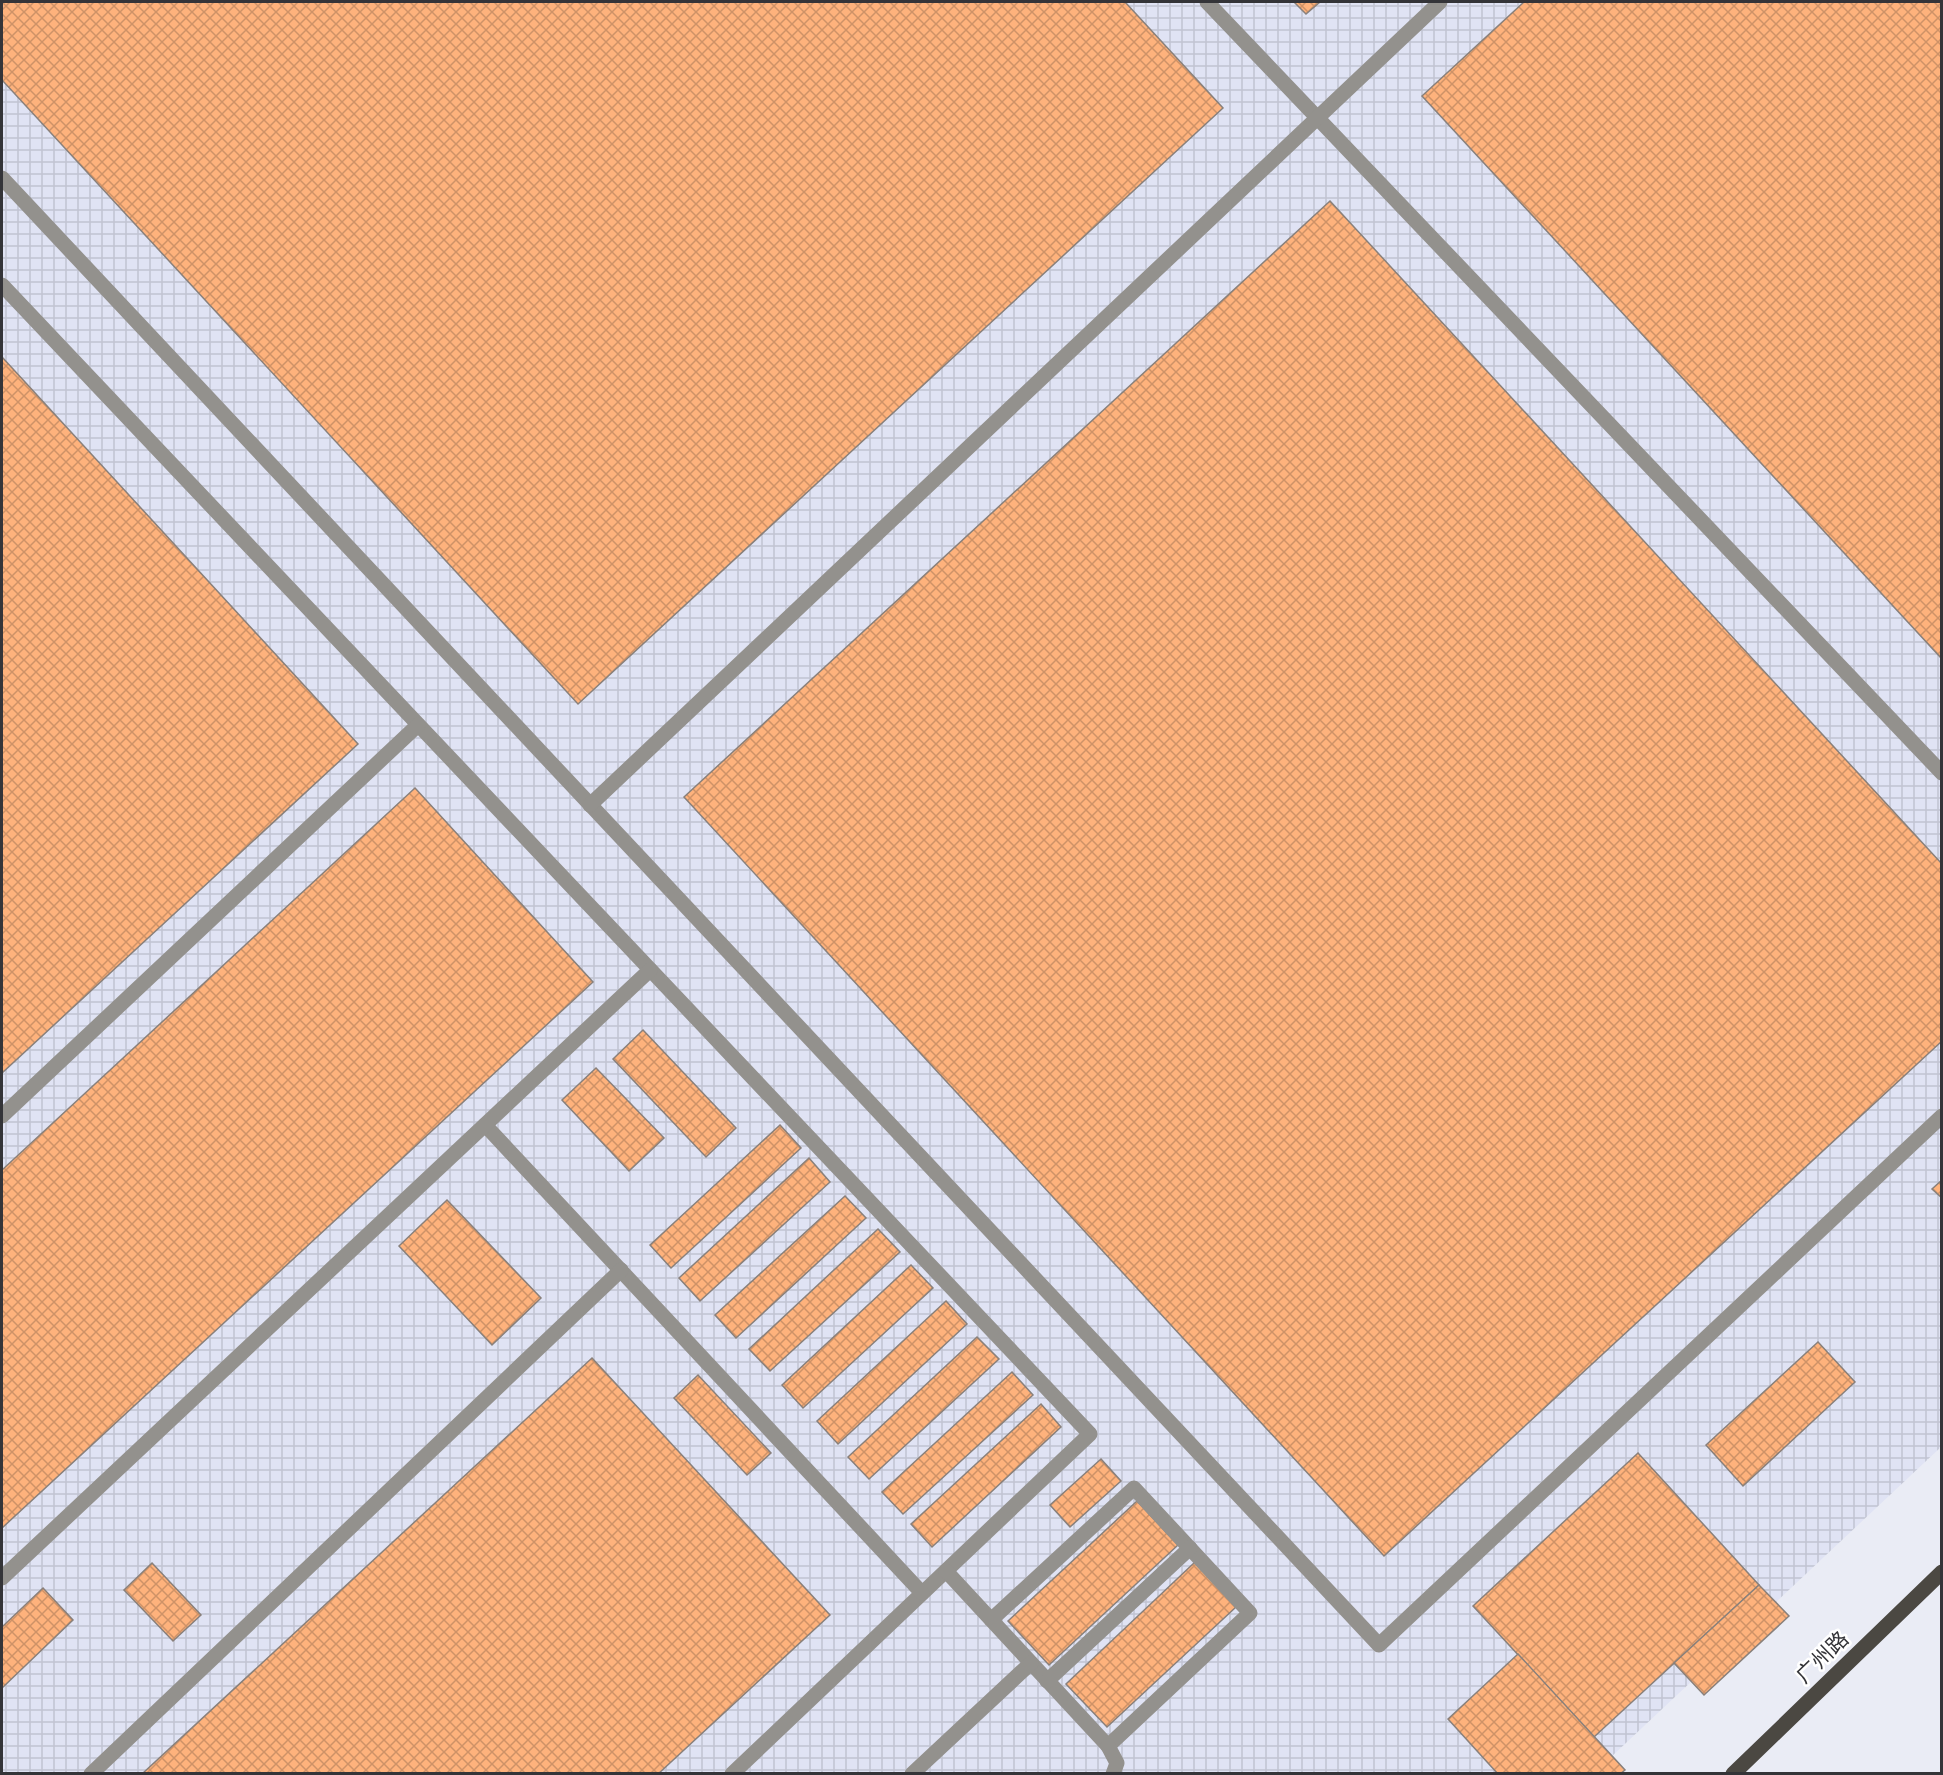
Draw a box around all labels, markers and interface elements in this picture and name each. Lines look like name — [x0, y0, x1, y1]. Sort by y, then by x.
street label: 广州路 — [1791, 1626, 1853, 1688]

